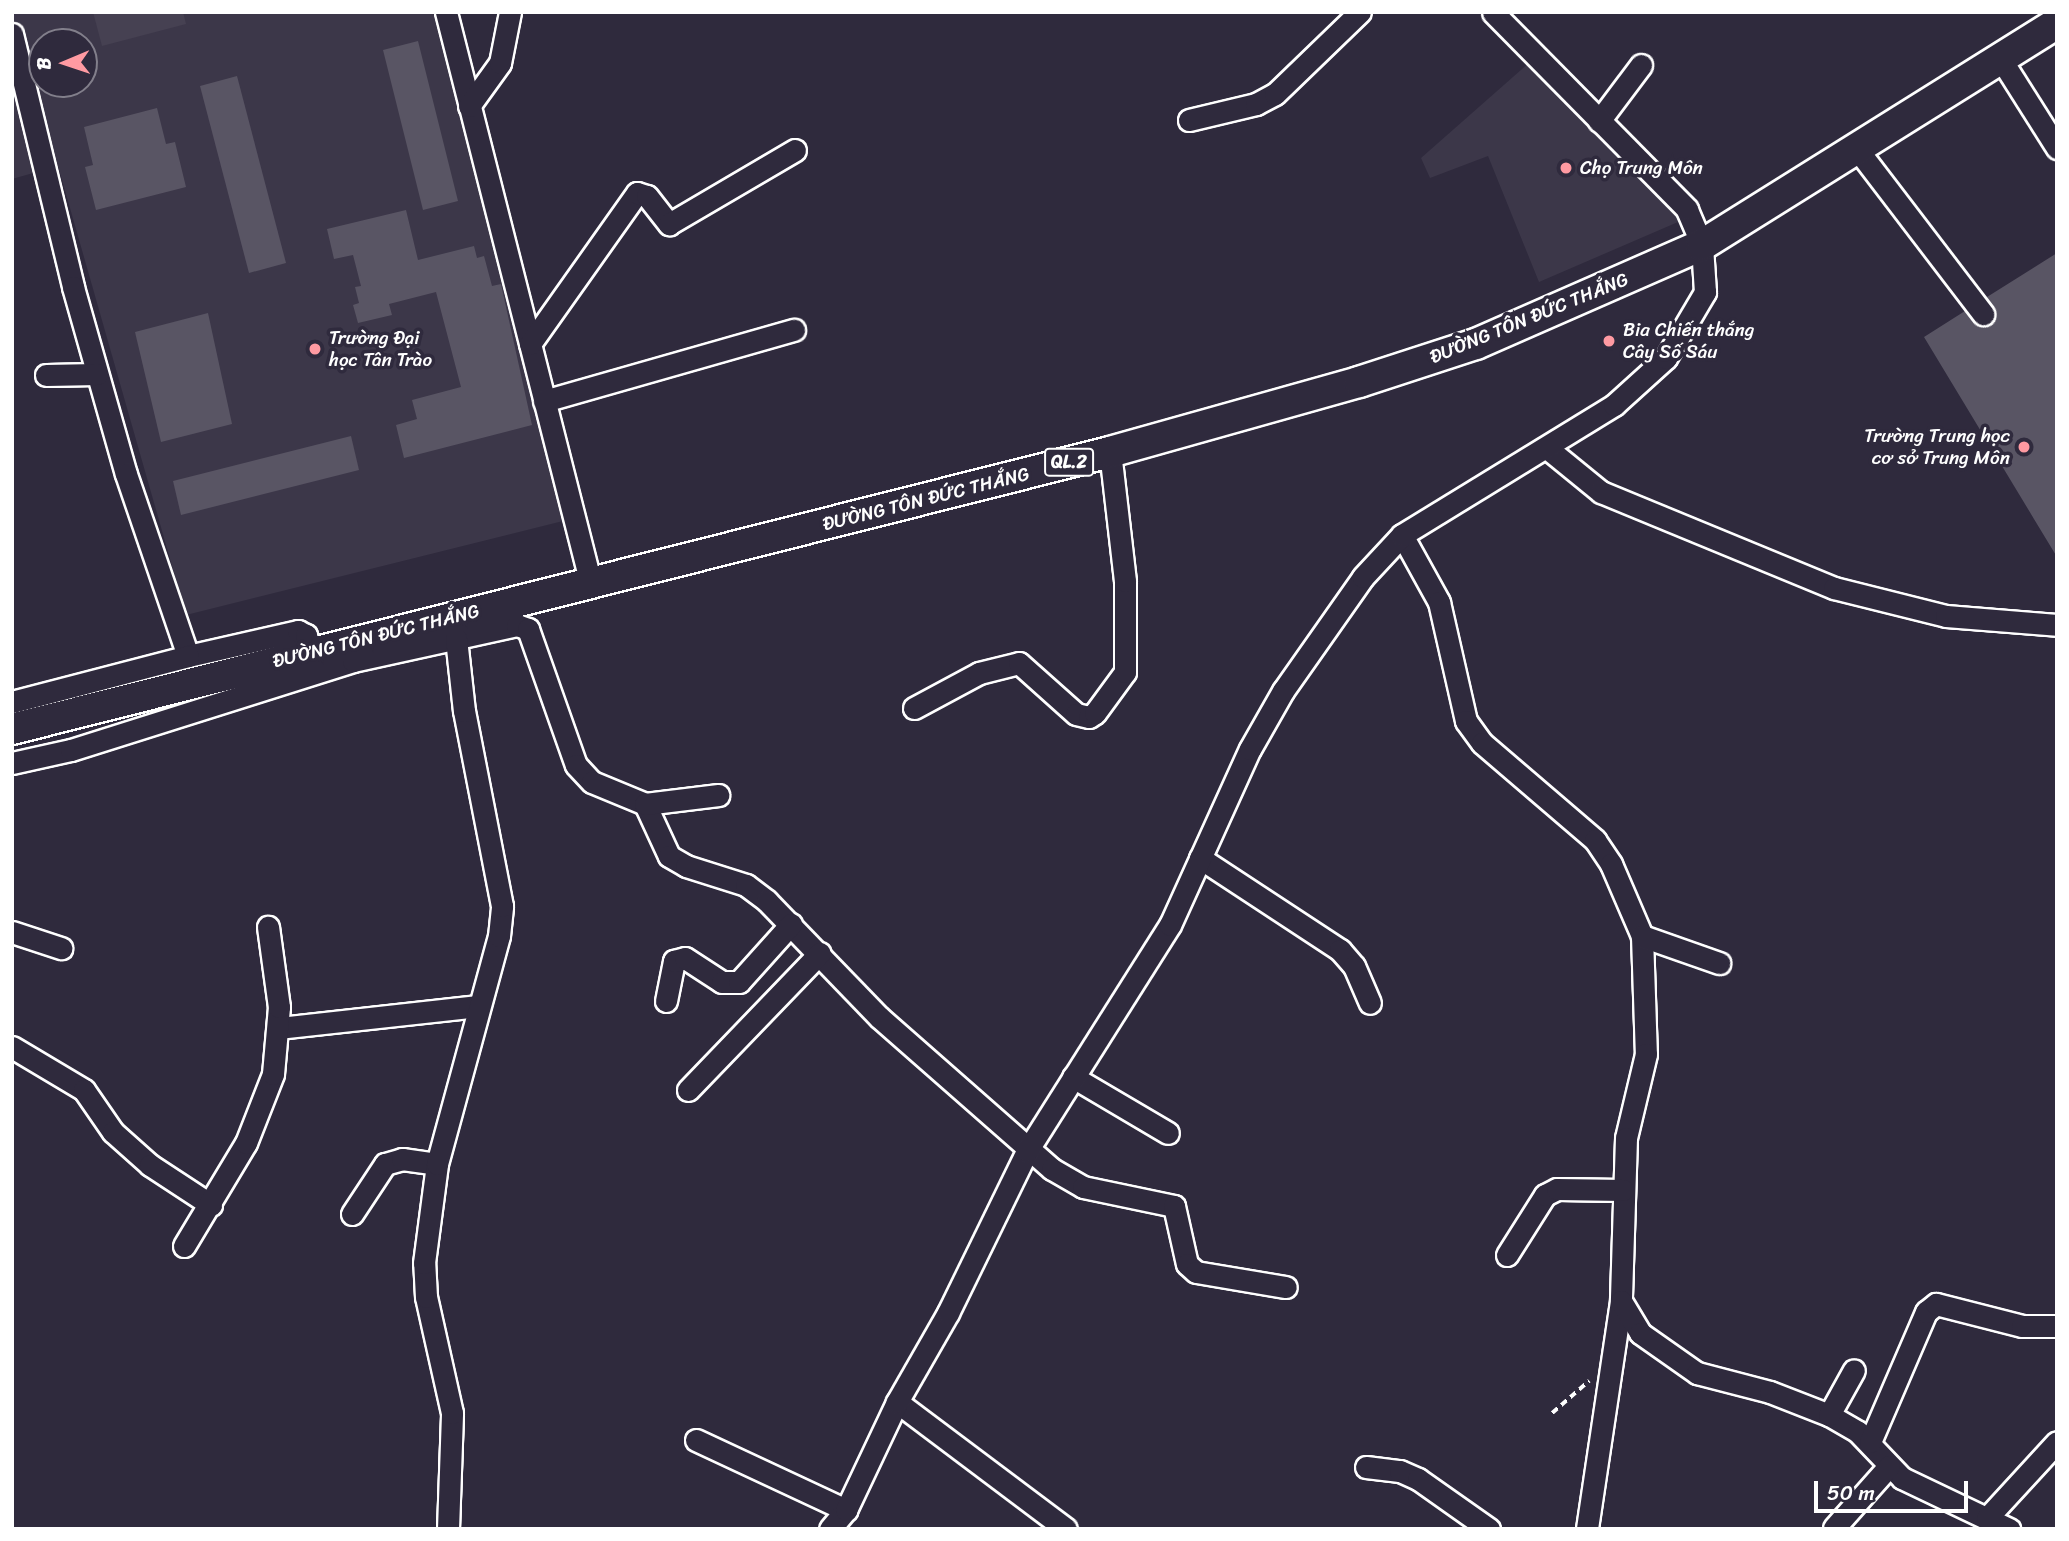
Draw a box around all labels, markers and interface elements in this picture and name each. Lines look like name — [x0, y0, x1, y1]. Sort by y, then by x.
north arrow — [28, 28, 98, 98]
text: B — [27, 57, 60, 70]
place label: Chọ Trung Môn — [1580, 157, 1703, 179]
marker: Chọ Trung Môn — [1558, 160, 1574, 176]
street label: ĐƯỜNG TÔN ĐỨC THẮNG — [1426, 267, 1632, 369]
place label: Bia Chiến thắng Cây Số Sáu — [1623, 319, 1754, 363]
place label: Trường Đại học Tân Trào — [329, 327, 432, 371]
marker: Bia Chiến thắng Cây Số Sáu — [1601, 333, 1617, 349]
marker: Trường Đại học Tân Trào — [307, 341, 323, 357]
place label: Trường Trung học cơ sở Trung Môn — [1865, 425, 2010, 469]
marker: Trường Trung học cơ sở Trung Môn — [2016, 439, 2032, 455]
road number: QL.2 — [1043, 448, 1095, 476]
street label: ĐƯỜNG TÔN ĐỨC THẮNG — [819, 462, 1033, 536]
street label: ĐƯỜNG TÔN ĐỨC THẮNG — [269, 599, 483, 673]
scale bar — [1817, 1468, 1971, 1512]
text: 50 m — [1827, 1474, 1875, 1512]

